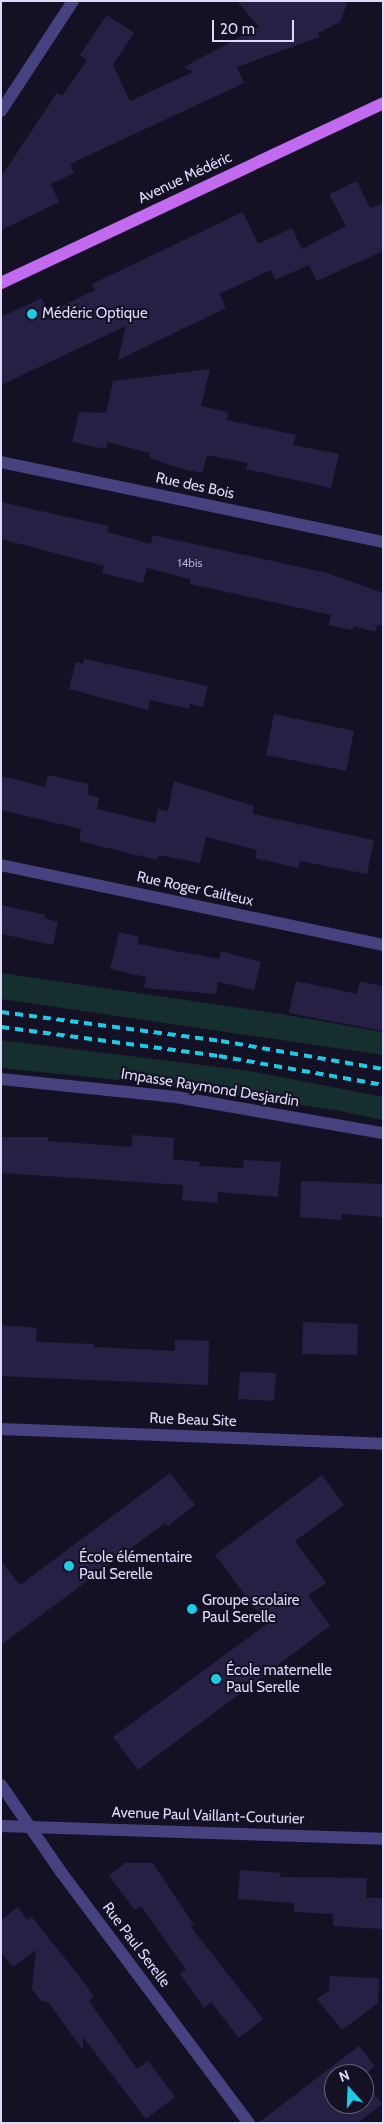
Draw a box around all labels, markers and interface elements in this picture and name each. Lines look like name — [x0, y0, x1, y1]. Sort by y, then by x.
scale bar — [214, 10, 296, 42]
text: 20 m — [220, 20, 255, 38]
street label: Avenue Médéric — [135, 148, 235, 208]
place label: Médéric Optique — [42, 305, 148, 323]
marker: Médéric Optique — [26, 308, 38, 320]
street label: Rue des Bois — [154, 469, 236, 503]
house number: 14bis — [177, 556, 203, 570]
street label: Rue Roger Cailteux — [135, 868, 255, 910]
street label: Impasse Raymond Desjardin — [120, 1065, 300, 1111]
street label: Rue Beau Site — [149, 1409, 237, 1431]
place label: École élémentaire Paul Serelle — [79, 1548, 192, 1583]
marker: École élémentaire Paul Serelle — [63, 1560, 75, 1572]
place label: Groupe scolaire Paul Serelle — [202, 1591, 299, 1626]
marker: Groupe scolaire Paul Serelle — [186, 1603, 198, 1615]
place label: École maternelle Paul Serelle — [226, 1661, 332, 1696]
marker: École maternelle Paul Serelle — [210, 1673, 222, 1685]
street label: Avenue Paul Vaillant-Couturier — [111, 1804, 305, 1828]
street label: Rue Paul Serelle — [98, 1899, 174, 1991]
north arrow — [324, 2064, 374, 2114]
text: N — [336, 2066, 352, 2086]

